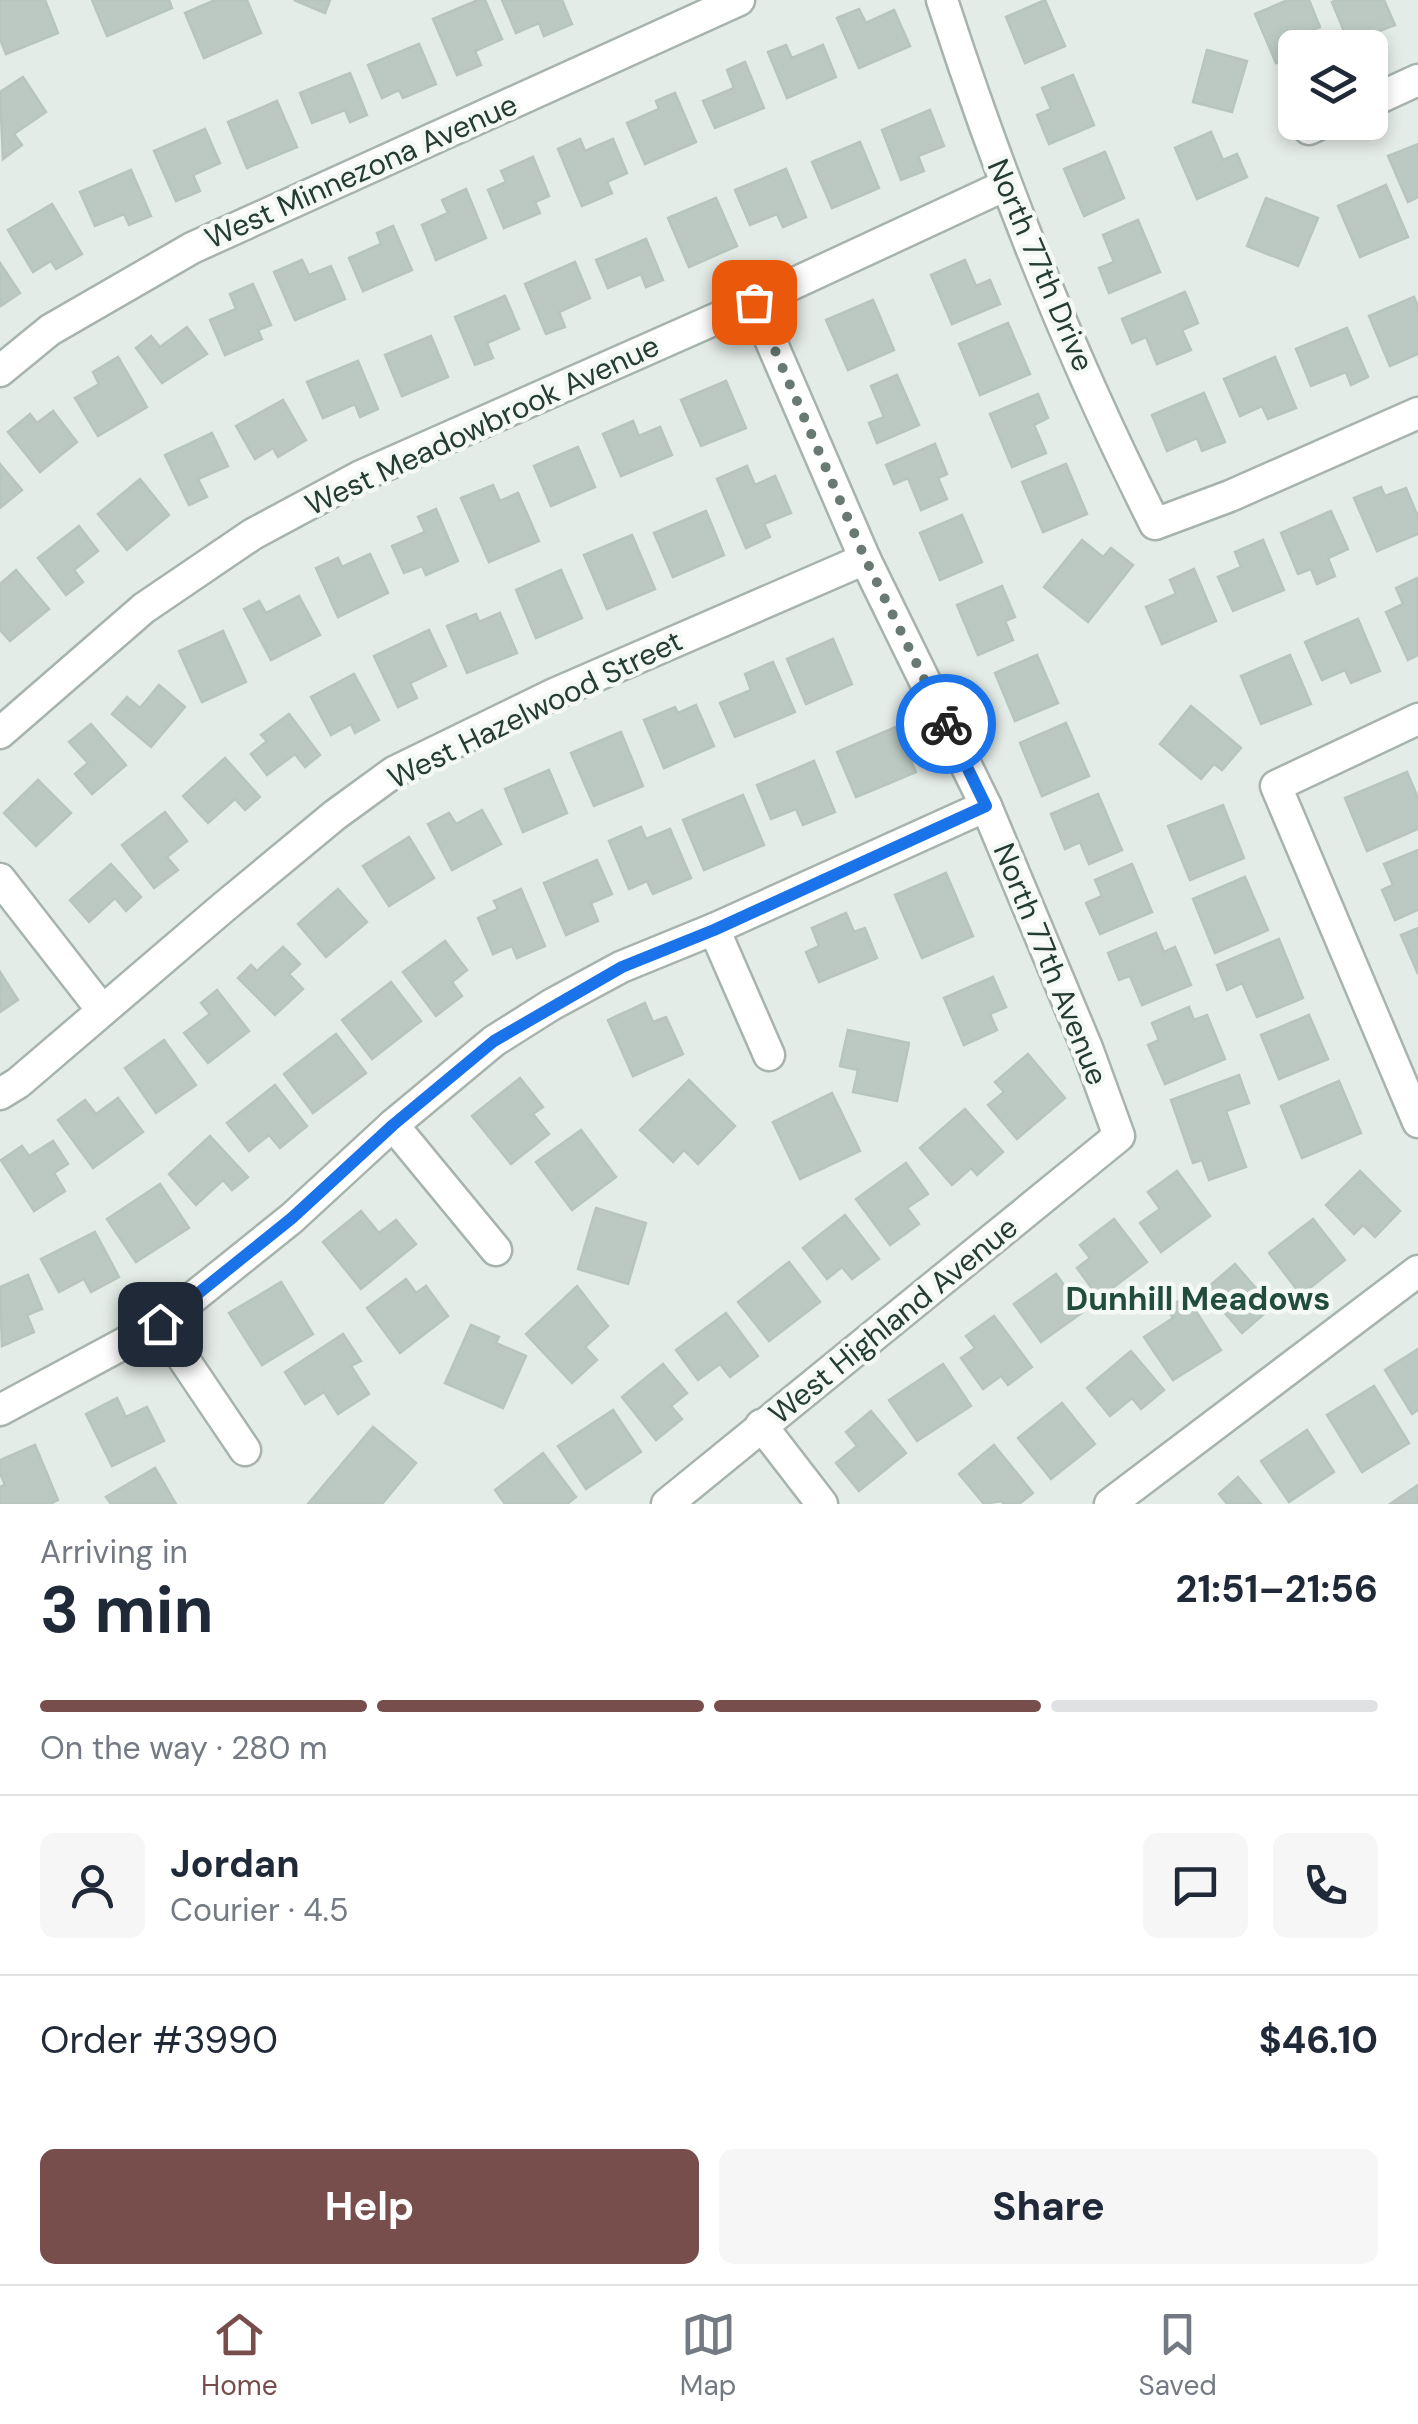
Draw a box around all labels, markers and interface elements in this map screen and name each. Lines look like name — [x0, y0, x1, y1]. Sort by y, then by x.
map controls — [1278, 30, 1388, 140]
button: layers — [1278, 30, 1388, 140]
street label: West Minnezona Avenue — [199, 85, 523, 257]
street label: North 77th Drive — [979, 153, 1103, 377]
pin — [712, 260, 797, 345]
icon: bag — [727, 275, 782, 330]
street label: West Meadowbrook Avenue — [299, 326, 665, 524]
street label: West Hazelwood Street — [381, 621, 689, 797]
courier — [896, 674, 996, 774]
icon: bike — [919, 697, 974, 752]
street label: North 77th Avenue — [985, 837, 1117, 1091]
street label: West Highland Avenue — [761, 1208, 1025, 1432]
district label: Dunhill Meadows — [1066, 1278, 1330, 1320]
pin — [118, 1282, 203, 1367]
icon: home — [133, 1297, 188, 1352]
text: Arriving in — [40, 1531, 188, 1573]
text: 21:51–21:56 — [1176, 1564, 1378, 1614]
text: 3 min — [40, 1568, 214, 1652]
text: On the way · 280 m — [40, 1727, 327, 1769]
button: person — [40, 1833, 145, 1938]
button: chat — [1143, 1833, 1248, 1938]
button: phone — [1273, 1833, 1378, 1938]
text: Jordan — [170, 1839, 300, 1889]
text: Courier · 4.5 — [170, 1889, 348, 1931]
text: Order #3990 — [40, 2015, 278, 2065]
text: $46.10 — [1259, 2015, 1378, 2065]
button: Help — [40, 2149, 699, 2264]
button: Share — [719, 2149, 1378, 2264]
tab: Home — [201, 2307, 278, 2404]
tab: Map — [680, 2307, 736, 2404]
tab: Saved — [1138, 2307, 1217, 2404]

